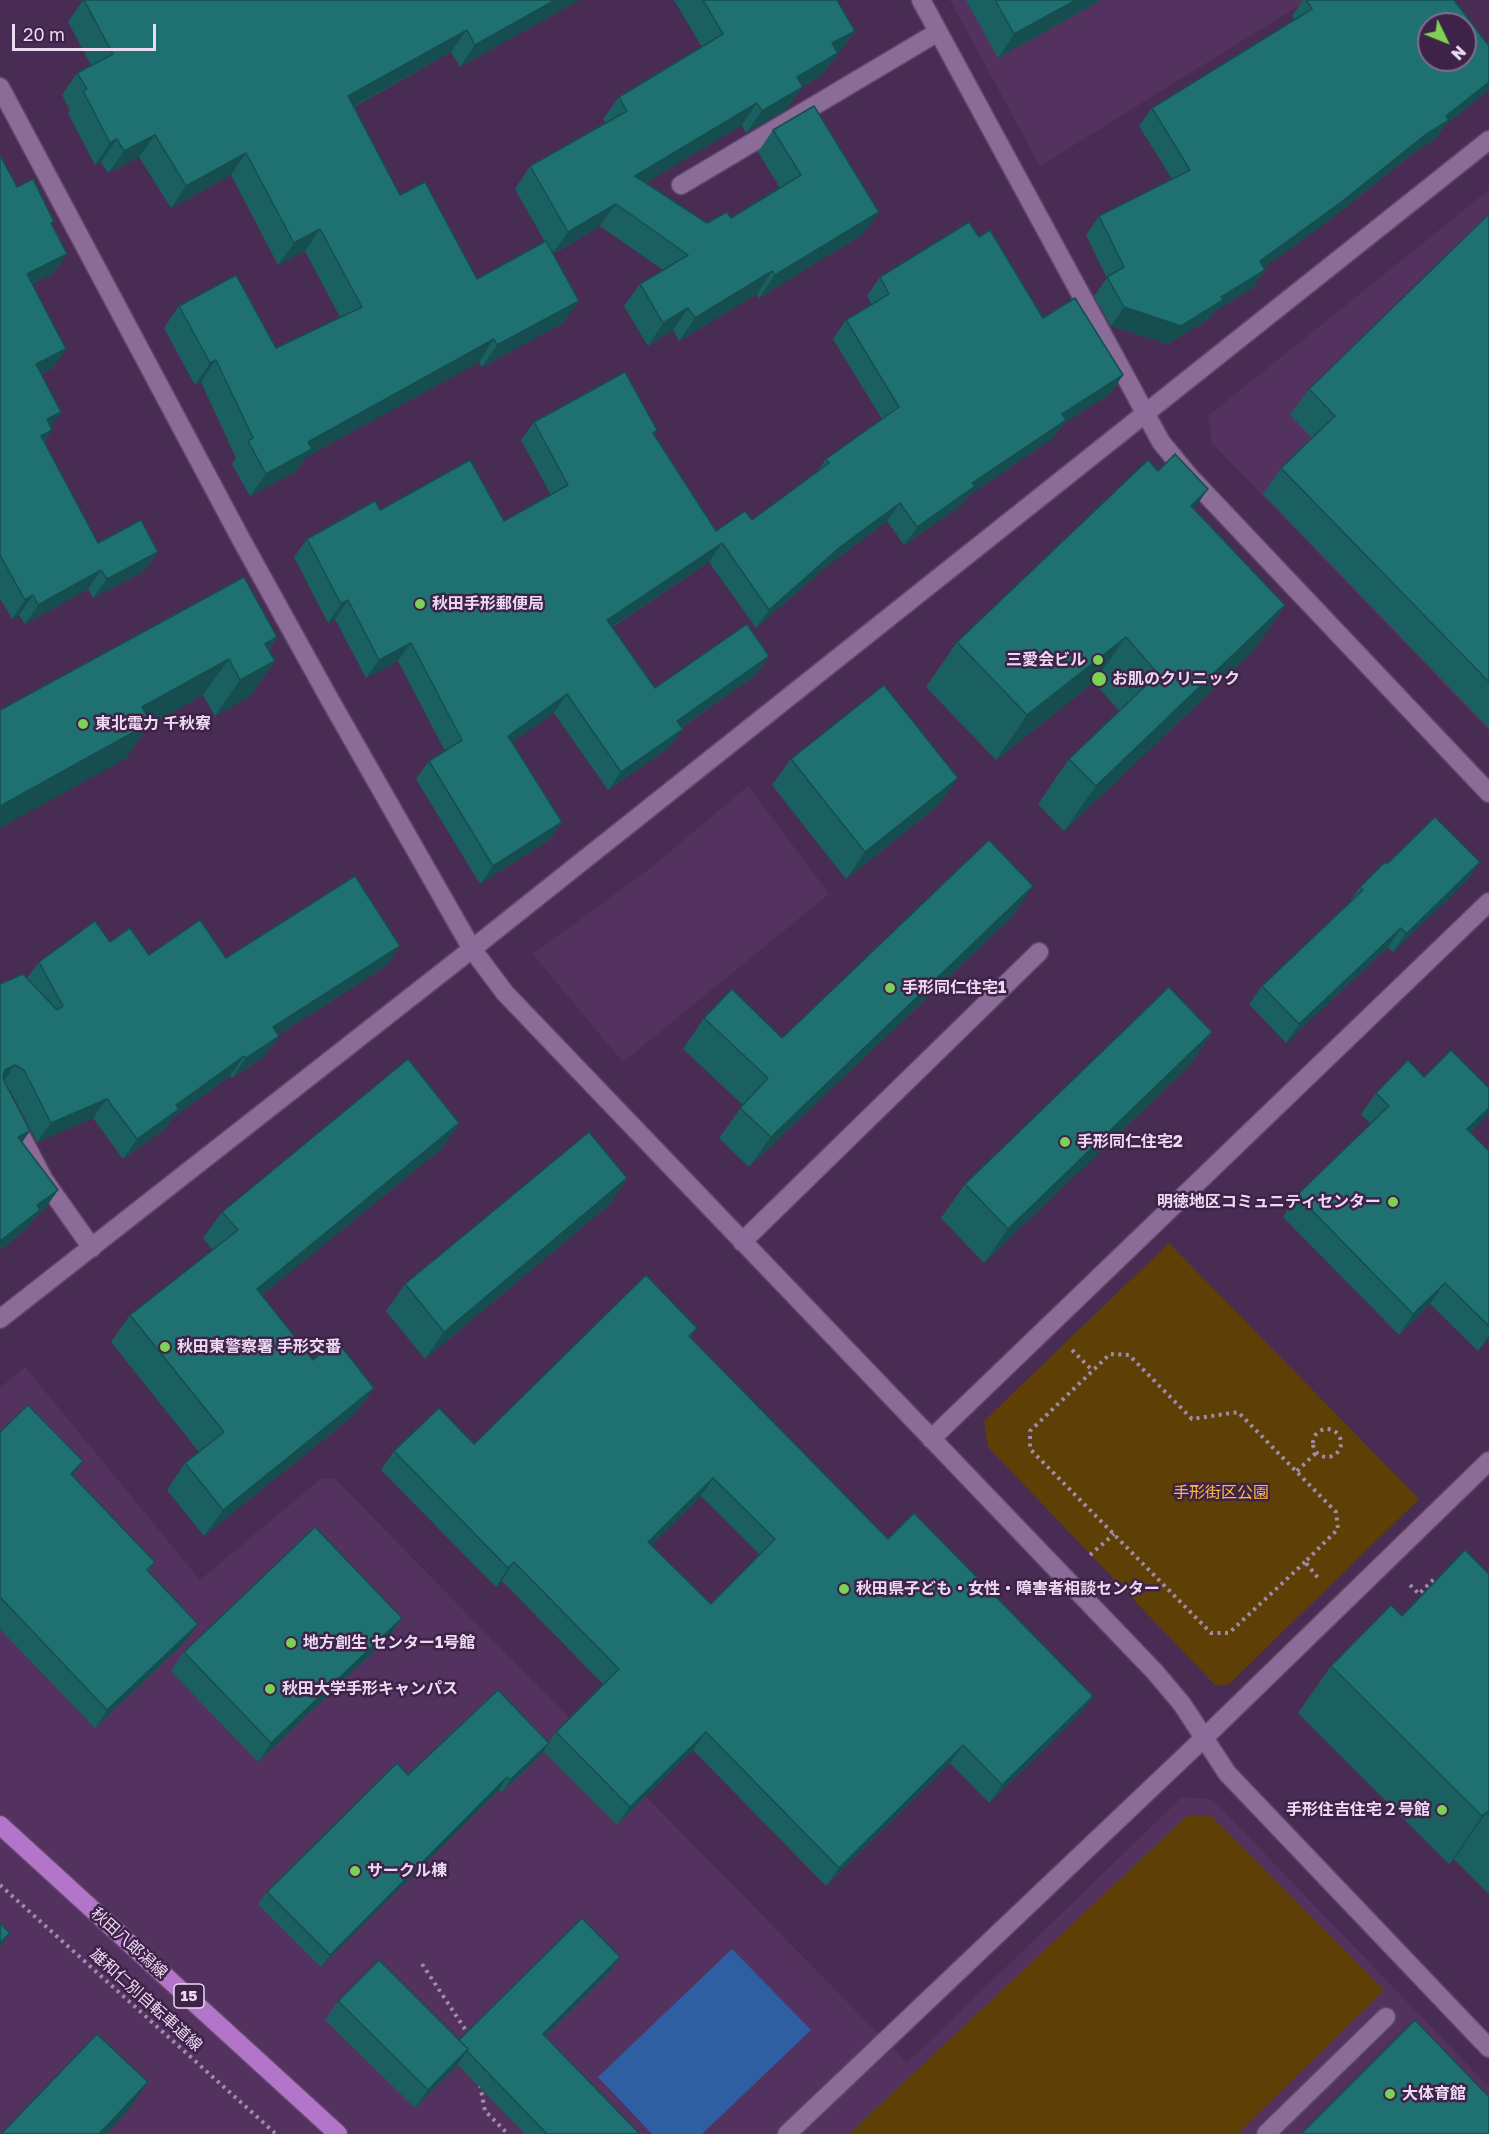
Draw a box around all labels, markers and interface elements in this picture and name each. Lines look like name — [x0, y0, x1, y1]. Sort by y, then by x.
scale bar — [15, 12, 159, 50]
north arrow — [1417, 12, 1477, 72]
text: 20 m — [23, 23, 65, 45]
text: N — [1447, 42, 1470, 64]
place label: 秋田手形郵便局 — [432, 594, 544, 614]
marker: 秋田手形郵便局 — [413, 597, 427, 611]
place label: 三愛会ビル — [1006, 650, 1086, 670]
marker: 三愛会ビル — [1091, 653, 1105, 667]
place label: お肌のクリニック — [1112, 669, 1240, 689]
marker: お肌のクリニック — [1090, 670, 1108, 688]
place label: 東北電力 千秋寮 — [95, 714, 211, 734]
marker: 東北電力 千秋寮 — [76, 717, 90, 731]
place label: 手形同仁住宅1 — [902, 978, 1006, 998]
marker: 手形同仁住宅1 — [883, 981, 897, 995]
place label: 手形同仁住宅2 — [1077, 1132, 1183, 1152]
marker: 手形同仁住宅2 — [1058, 1135, 1072, 1149]
place label: 明徳地区コミュニティセンター — [1157, 1192, 1381, 1212]
marker: 明徳地区コミュニティセンター — [1386, 1195, 1400, 1209]
place label: 秋田東警察署 手形交番 — [177, 1337, 341, 1357]
marker: 秋田東警察署 手形交番 — [158, 1340, 172, 1354]
park label: 手形街区公園 — [1173, 1483, 1269, 1503]
place label: 秋田県子ども・女性・障害者相談センター — [856, 1579, 1160, 1599]
marker: 秋田県子ども・女性・障害者相談センター — [837, 1582, 851, 1596]
place label: 地方創生 センター1号館 — [303, 1633, 475, 1653]
marker: 地方創生 センター1号館 — [284, 1636, 298, 1650]
place label: 秋田大学手形キャンパス — [282, 1679, 458, 1699]
marker: 秋田大学手形キャンパス — [263, 1682, 277, 1696]
place label: 手形住吉住宅２号館 — [1286, 1800, 1430, 1820]
marker: 手形住吉住宅２号館 — [1435, 1803, 1449, 1817]
place label: サークル棟 — [367, 1861, 447, 1881]
marker: サークル棟 — [348, 1864, 362, 1878]
street label: 秋田八郎潟線 — [87, 1904, 171, 1982]
street label: 雄和仁別自転車道線 — [86, 1945, 206, 2055]
road number: 15 — [174, 1984, 204, 2008]
place label: 大体育館 — [1402, 2084, 1466, 2104]
marker: 大体育館 — [1383, 2087, 1397, 2101]

